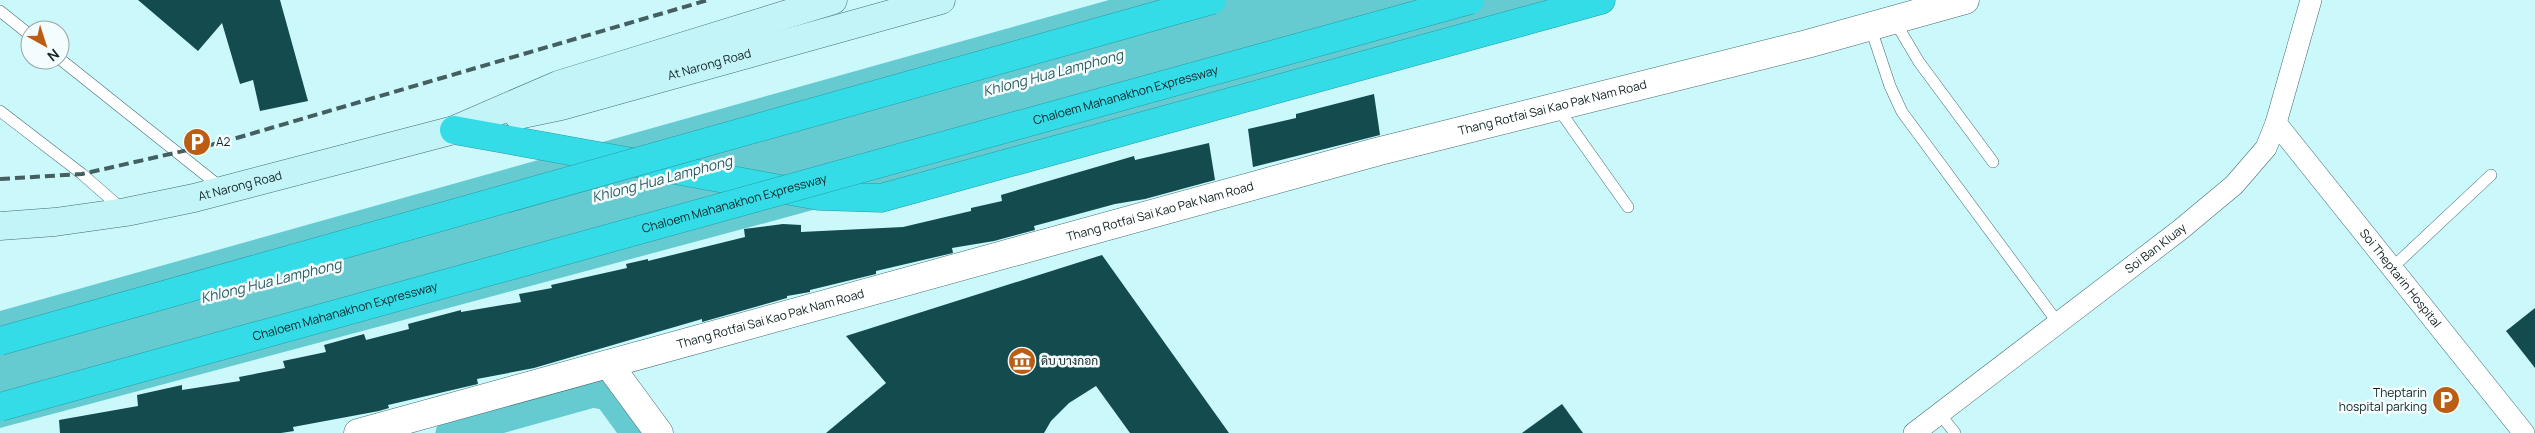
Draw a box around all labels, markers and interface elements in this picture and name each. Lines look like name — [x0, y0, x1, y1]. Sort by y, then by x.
north arrow — [20, 20, 70, 70]
street label: At Narong Road — [666, 44, 753, 84]
water label: Khlong Hua Lamphong — [981, 44, 1127, 100]
text: N — [44, 45, 63, 66]
street label: Chaloem Mahanakhon Expressway — [1031, 61, 1221, 129]
street label: Thang Rotfai Sai Kao Pak Nam Road — [1456, 76, 1648, 139]
parking icon: A2 — [182, 127, 212, 157]
place label: A2 — [216, 133, 231, 150]
water label: Khlong Hua Lamphong — [590, 150, 736, 206]
street label: At Narong Road — [196, 166, 284, 205]
street label: Chaloem Mahanakhon Expressway — [640, 169, 829, 237]
street label: Thang Rotfai Sai Kao Pak Nam Road — [1064, 177, 1255, 245]
street label: Soi Ban Kluay — [2121, 219, 2190, 277]
street label: Soi Theptarin Hospital — [2356, 225, 2445, 331]
water label: Khlong Hua Lamphong — [199, 253, 345, 307]
street label: Chaloem Mahanakhon Expressway — [250, 277, 440, 345]
street label: Thang Rotfai Sai Kao Pak Nam Road — [675, 285, 866, 353]
museum icon: ดิบ บางกอก — [1007, 346, 1037, 376]
place label: ดิบ บางกอก — [1041, 352, 1098, 369]
place label: Theptarin hospital parking — [2339, 384, 2427, 415]
parking icon: Theptarin hospital parking — [2431, 385, 2461, 415]

